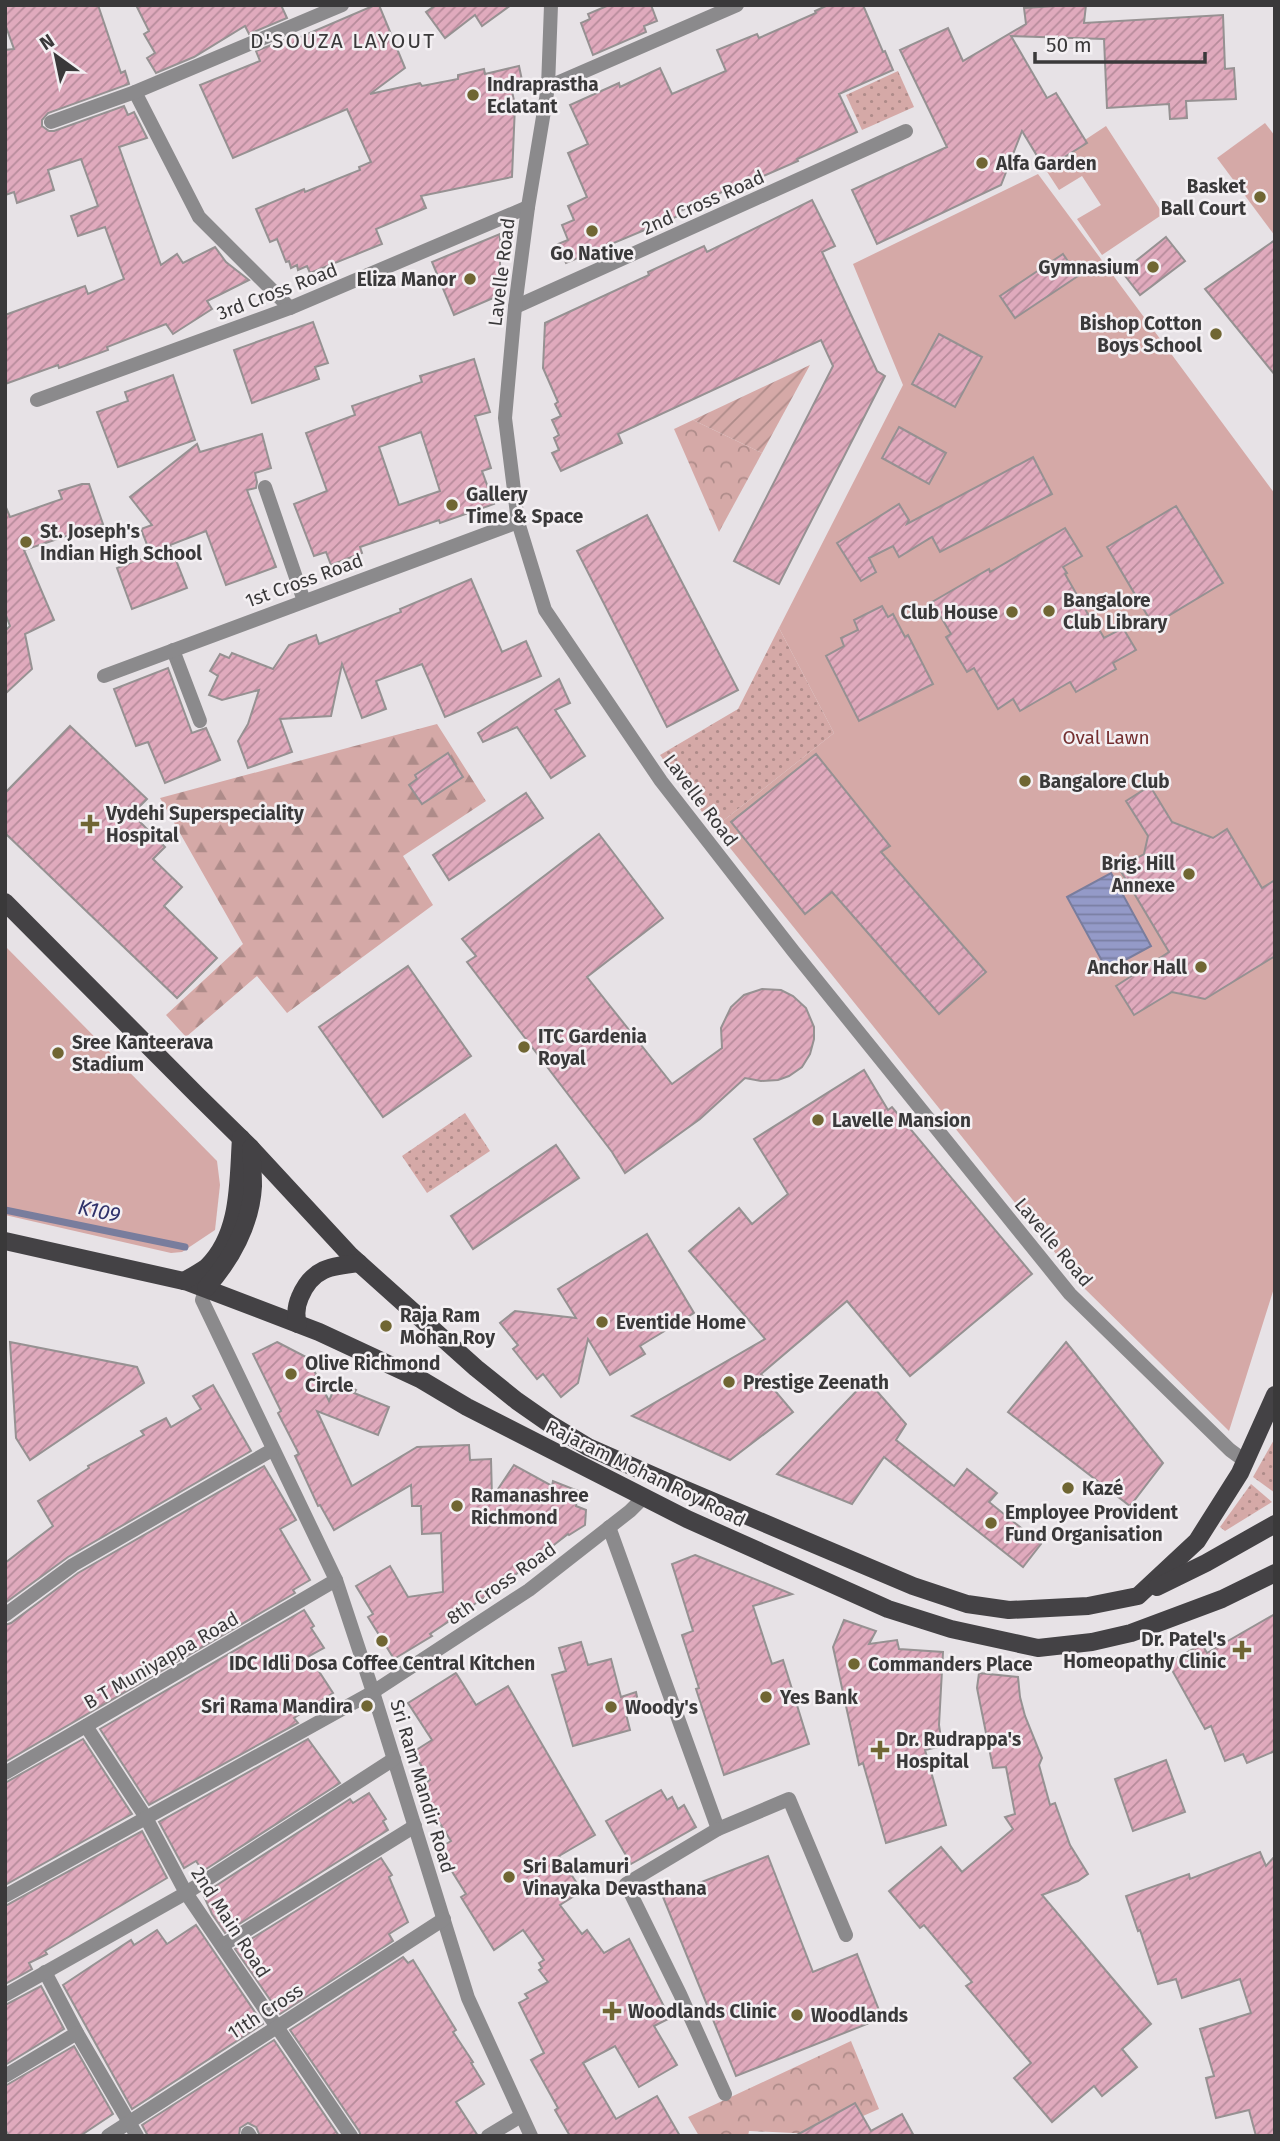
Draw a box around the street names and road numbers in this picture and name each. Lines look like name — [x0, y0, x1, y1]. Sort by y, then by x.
street label: 2nd Cross Road — [638, 165, 768, 240]
street label: Lavelle Road — [483, 216, 520, 328]
street label: 3rd Cross Road — [214, 258, 341, 325]
street label: 1st Cross Road — [242, 549, 366, 612]
street label: Lavelle Road — [659, 750, 743, 851]
street label: Lavelle Road — [1010, 1193, 1098, 1292]
street label: Rajaram Mohan Roy Road — [542, 1415, 749, 1532]
street label: 8th Cross Road — [442, 1537, 560, 1630]
street label: B T Muniyappa Road — [80, 1607, 243, 1714]
street label: Sri Ram Mandir Road — [385, 1697, 460, 1876]
street label: 2nd Main Road — [186, 1863, 275, 1982]
street label: 11th Cross — [223, 1979, 307, 2044]

